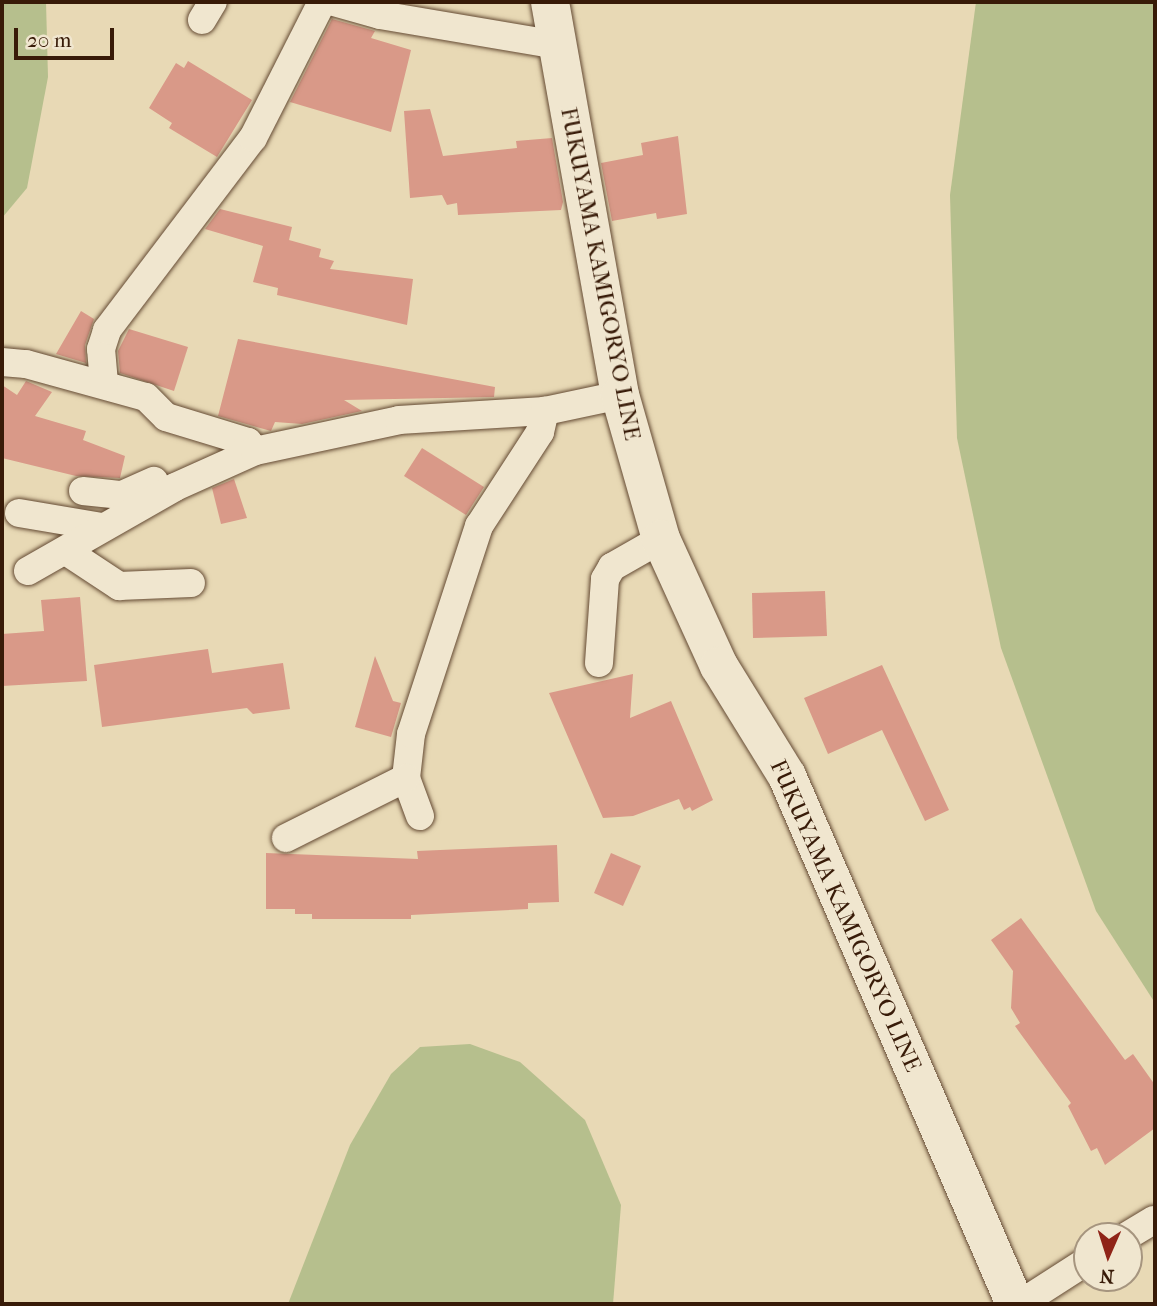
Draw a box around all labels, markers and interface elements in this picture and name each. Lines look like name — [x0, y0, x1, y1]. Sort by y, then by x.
scale bar — [18, 14, 117, 58]
text: 20 m — [27, 28, 71, 52]
street label: FUKUYAMA KAMIGORYO LINE — [554, 105, 646, 443]
street label: FUKUYAMA KAMIGORYO LINE — [764, 756, 926, 1076]
north arrow — [1073, 1222, 1143, 1292]
text: N — [1099, 1265, 1115, 1287]

